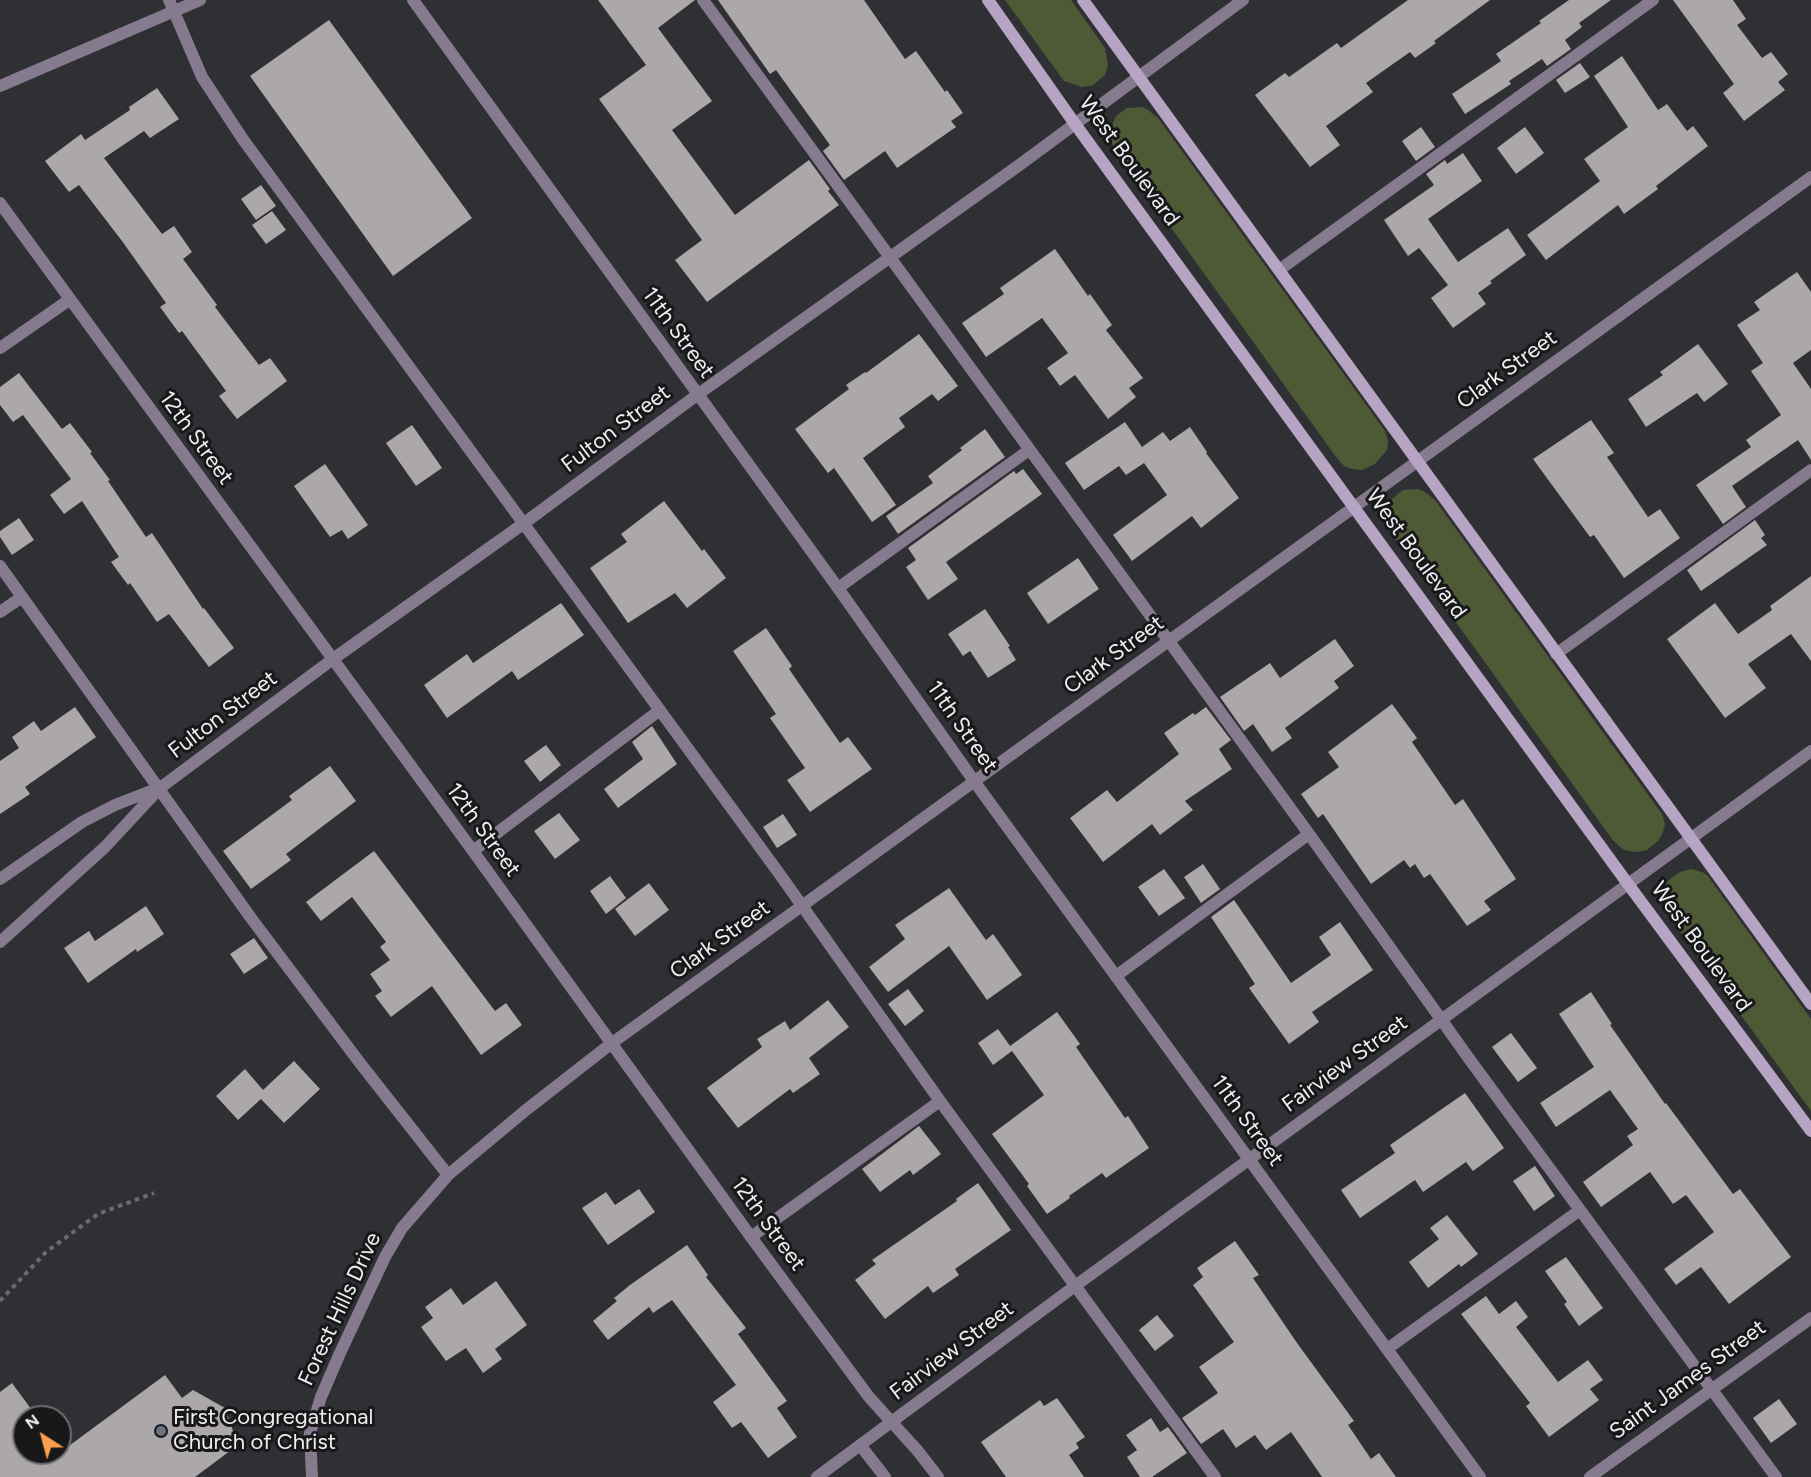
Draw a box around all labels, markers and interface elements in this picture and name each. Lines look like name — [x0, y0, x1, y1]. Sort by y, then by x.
street label: West Boulevard — [1073, 91, 1185, 231]
street label: 11th Street — [636, 282, 720, 384]
street label: Clark Street — [1452, 325, 1562, 415]
street label: Fulton Street — [556, 380, 676, 478]
street label: 12th Street — [153, 386, 239, 490]
street label: West Boulevard — [1360, 484, 1472, 624]
street label: Clark Street — [1059, 610, 1169, 700]
street label: Fulton Street — [163, 666, 283, 764]
street label: 11th Street — [921, 676, 1003, 778]
street label: 12th Street — [440, 778, 526, 882]
street label: West Boulevard — [1645, 877, 1757, 1017]
street label: Clark Street — [665, 895, 775, 985]
street label: Fairview Street — [1277, 1010, 1413, 1118]
street label: 11th Street — [1205, 1070, 1289, 1172]
street label: 12th Street — [725, 1172, 811, 1276]
street label: Forest Hills Drive — [293, 1228, 387, 1390]
street label: Fairview Street — [885, 1296, 1019, 1406]
street label: Saint James Street — [1605, 1315, 1771, 1445]
north arrow — [12, 1405, 72, 1465]
place label: First Congregational Church of Christ — [173, 1405, 373, 1456]
text: N — [22, 1410, 43, 1433]
marker: First Congregational Church of Christ — [154, 1424, 168, 1438]

